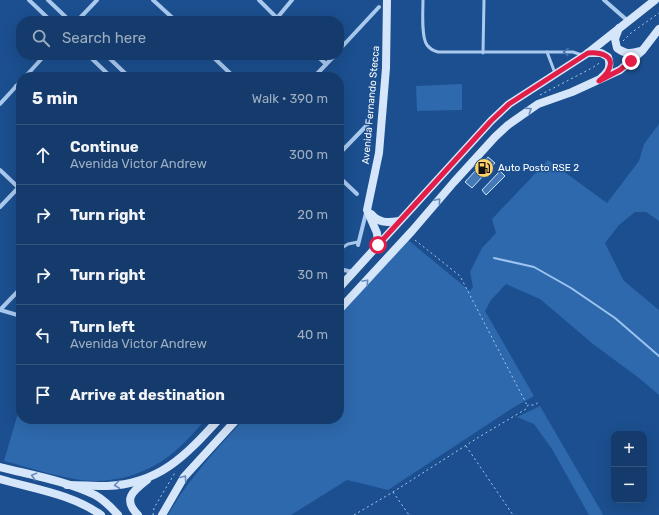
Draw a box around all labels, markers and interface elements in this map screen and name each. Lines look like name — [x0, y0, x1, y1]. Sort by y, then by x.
search box — [16, 16, 344, 60]
icon: search — [30, 27, 52, 49]
text: Search here — [62, 29, 146, 47]
street label: Avenida Fernando Stecca — [360, 45, 382, 165]
one-way arrow — [563, 48, 569, 56]
route end — [622, 52, 640, 70]
text: 5 min — [32, 88, 78, 108]
text: Walk · 390 m — [252, 91, 328, 106]
one-way arrow — [525, 107, 532, 114]
text: Continue — [70, 138, 139, 156]
icon: ahead — [32, 144, 54, 166]
text: 300 m — [289, 147, 328, 162]
text: Avenida Victor Andrew — [70, 156, 207, 171]
fuel station icon: Auto Posto RSE 2 — [473, 157, 495, 179]
place label: Auto Posto RSE 2 — [498, 162, 579, 174]
one-way arrow — [433, 199, 440, 206]
icon: right — [32, 204, 54, 226]
text: Turn right — [70, 206, 145, 224]
text: 20 m — [297, 207, 328, 222]
route start — [369, 236, 387, 254]
icon: right — [32, 264, 54, 286]
text: Turn right — [70, 266, 145, 284]
text: 30 m — [297, 267, 328, 282]
one-way arrow — [361, 279, 368, 286]
text: Turn left — [70, 318, 135, 336]
icon: left — [32, 324, 54, 346]
text: 40 m — [297, 327, 328, 342]
text: Avenida Victor Andrew — [70, 336, 207, 351]
icon: arrive — [32, 384, 54, 406]
text: Arrive at destination — [70, 386, 225, 404]
map controls — [611, 431, 647, 503]
button: + — [611, 431, 647, 467]
button: − — [611, 467, 647, 503]
one-way arrow — [30, 472, 37, 481]
one-way arrow — [179, 475, 187, 482]
one-way arrow — [114, 480, 120, 489]

